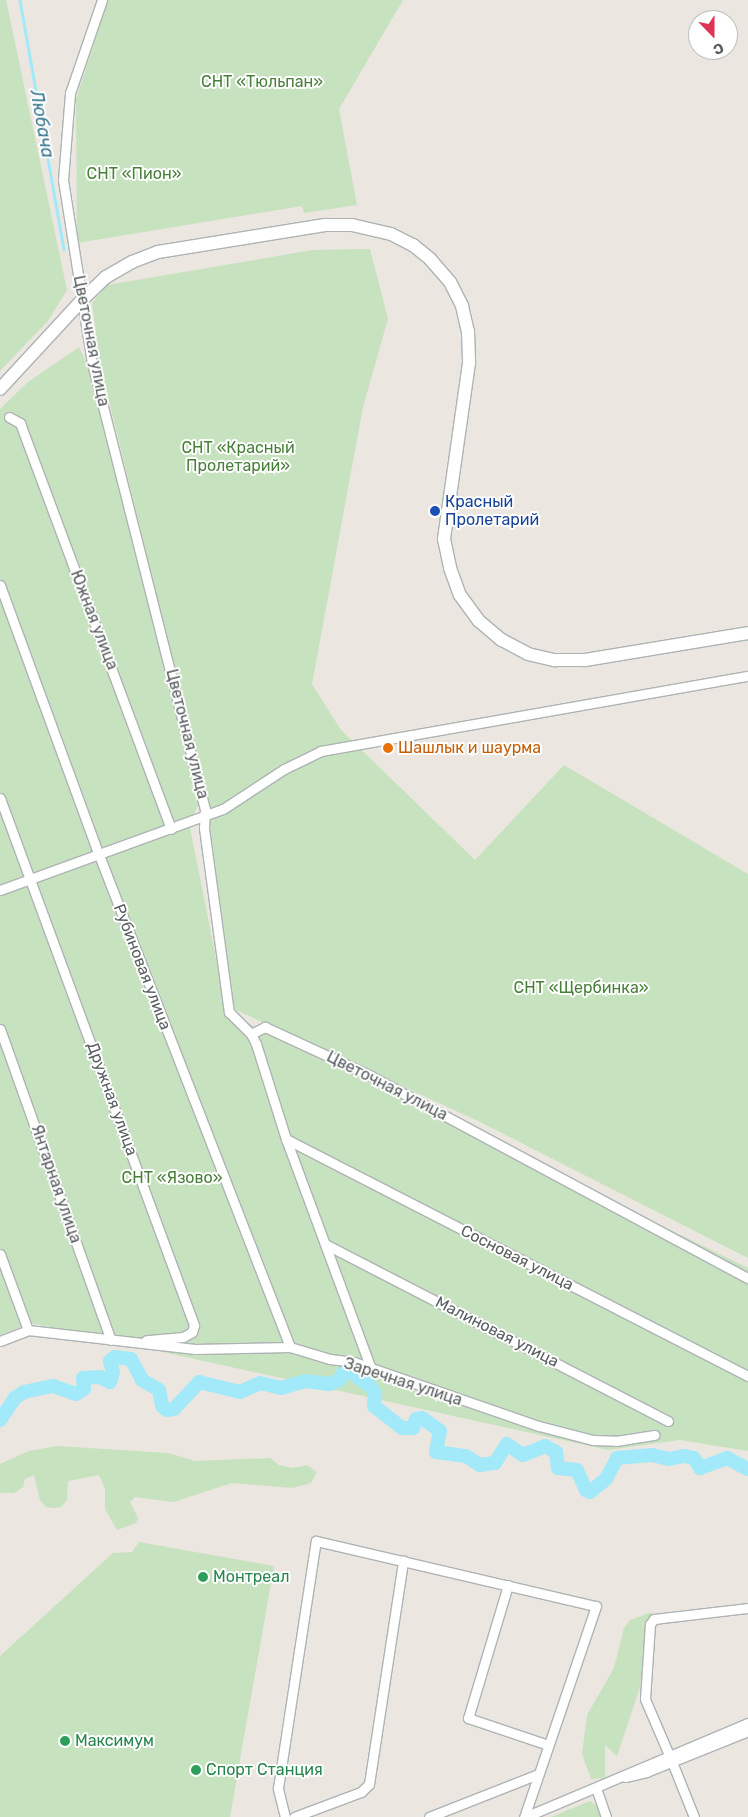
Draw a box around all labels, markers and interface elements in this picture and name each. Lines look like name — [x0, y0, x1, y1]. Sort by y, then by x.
north arrow — [688, 10, 738, 60]
text: С — [711, 39, 726, 58]
park label: СНТ «Тюльпан» — [201, 72, 323, 92]
water label: Любача — [25, 88, 59, 160]
park label: СНТ «Пион» — [87, 164, 181, 184]
street label: Цветочная улица — [69, 274, 113, 408]
park label: СНТ «Красный Пролетарий» — [181, 438, 295, 476]
place label: Красный Пролетарий — [445, 492, 539, 530]
marker: Красный Пролетарий — [429, 505, 441, 517]
street label: Южная улица — [66, 567, 122, 673]
street label: Цветочная улица — [162, 667, 212, 801]
place label: Шашлык и шаурма — [398, 738, 541, 758]
marker: Шашлык и шаурма — [382, 742, 394, 754]
street label: Рубиновая улица — [109, 901, 175, 1033]
park label: СНТ «Щербинка» — [514, 978, 648, 998]
street label: Дружная улица — [83, 1040, 141, 1158]
street label: Цветочная улица — [323, 1047, 451, 1125]
street label: Янтарная улица — [27, 1122, 85, 1246]
park label: СНТ «Язово» — [122, 1168, 222, 1188]
street label: Сосновая улица — [457, 1221, 577, 1295]
street label: Малиновая улица — [432, 1293, 562, 1371]
street label: Заречная улица — [341, 1354, 465, 1410]
place label: Монтреал — [213, 1567, 289, 1587]
marker: Монтреал — [197, 1571, 209, 1583]
place label: Максимум — [75, 1731, 154, 1751]
marker: Максимум — [59, 1735, 71, 1747]
place label: Спорт Станция — [206, 1760, 323, 1780]
marker: Спорт Станция — [190, 1764, 202, 1776]

